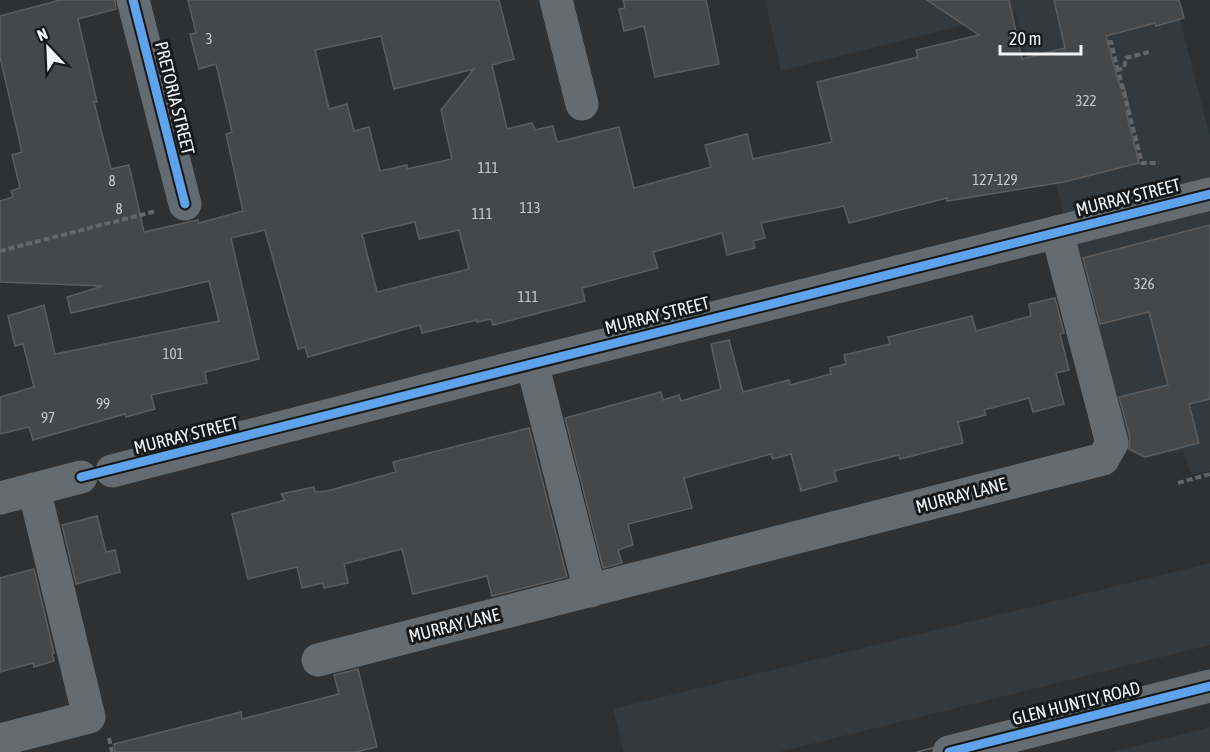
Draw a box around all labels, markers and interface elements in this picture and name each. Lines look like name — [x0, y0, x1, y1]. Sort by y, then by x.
north arrow — [18, 18, 78, 78]
scale bar — [1000, 18, 1081, 56]
text: N — [34, 24, 50, 44]
text: 20 m — [1009, 28, 1041, 49]
house number: 3 — [205, 30, 213, 47]
street label: PRETORIA STREET — [151, 39, 199, 157]
house number: 322 — [1075, 92, 1097, 109]
house number: 111 — [477, 159, 499, 176]
house number: 127-129 — [972, 171, 1018, 188]
house number: 8 — [108, 172, 116, 189]
street label: MURRAY STREET — [1074, 174, 1182, 220]
house number: 113 — [519, 199, 541, 216]
house number: 8 — [115, 200, 123, 217]
house number: 111 — [471, 205, 493, 222]
house number: 326 — [1133, 275, 1155, 292]
house number: 111 — [517, 288, 539, 305]
street label: MURRAY STREET — [603, 292, 711, 338]
house number: 101 — [162, 345, 184, 362]
house number: 99 — [96, 395, 110, 412]
house number: 97 — [41, 409, 55, 426]
street label: MURRAY STREET — [132, 412, 240, 458]
street label: MURRAY LANE — [913, 473, 1009, 517]
street label: MURRAY LANE — [406, 603, 502, 646]
street label: GLEN HUNTLY ROAD — [1010, 677, 1142, 729]

